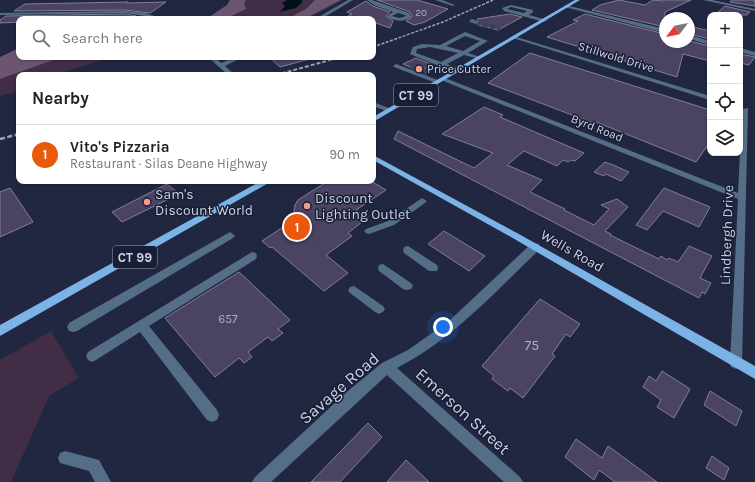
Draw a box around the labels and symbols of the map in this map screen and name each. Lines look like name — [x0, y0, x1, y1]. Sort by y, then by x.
house number: 20 — [415, 7, 427, 19]
north arrow — [659, 12, 695, 48]
street label: Stillwold Drive — [576, 39, 656, 75]
place label: Price Cutter — [427, 62, 492, 76]
marker: Price Cutter — [414, 64, 424, 74]
road number: CT 99 — [394, 84, 438, 106]
street label: Byrd Road — [569, 111, 625, 145]
street label: Lindbergh Drive — [717, 185, 737, 285]
place label: Sam's Discount World — [155, 186, 253, 219]
place label: Discount Lighting Outlet — [315, 190, 410, 223]
marker: Sam's Discount World — [142, 197, 152, 207]
marker: Discount Lighting Outlet — [302, 201, 312, 211]
pin: 1 — [284, 212, 310, 242]
street label: Wells Road — [537, 226, 607, 276]
road number: CT 99 — [113, 246, 157, 268]
house number: 657 — [218, 312, 238, 326]
your location — [433, 317, 453, 337]
house number: 75 — [525, 337, 539, 354]
street label: Savage Road — [295, 348, 383, 428]
street label: Emerson Street — [412, 364, 514, 458]

